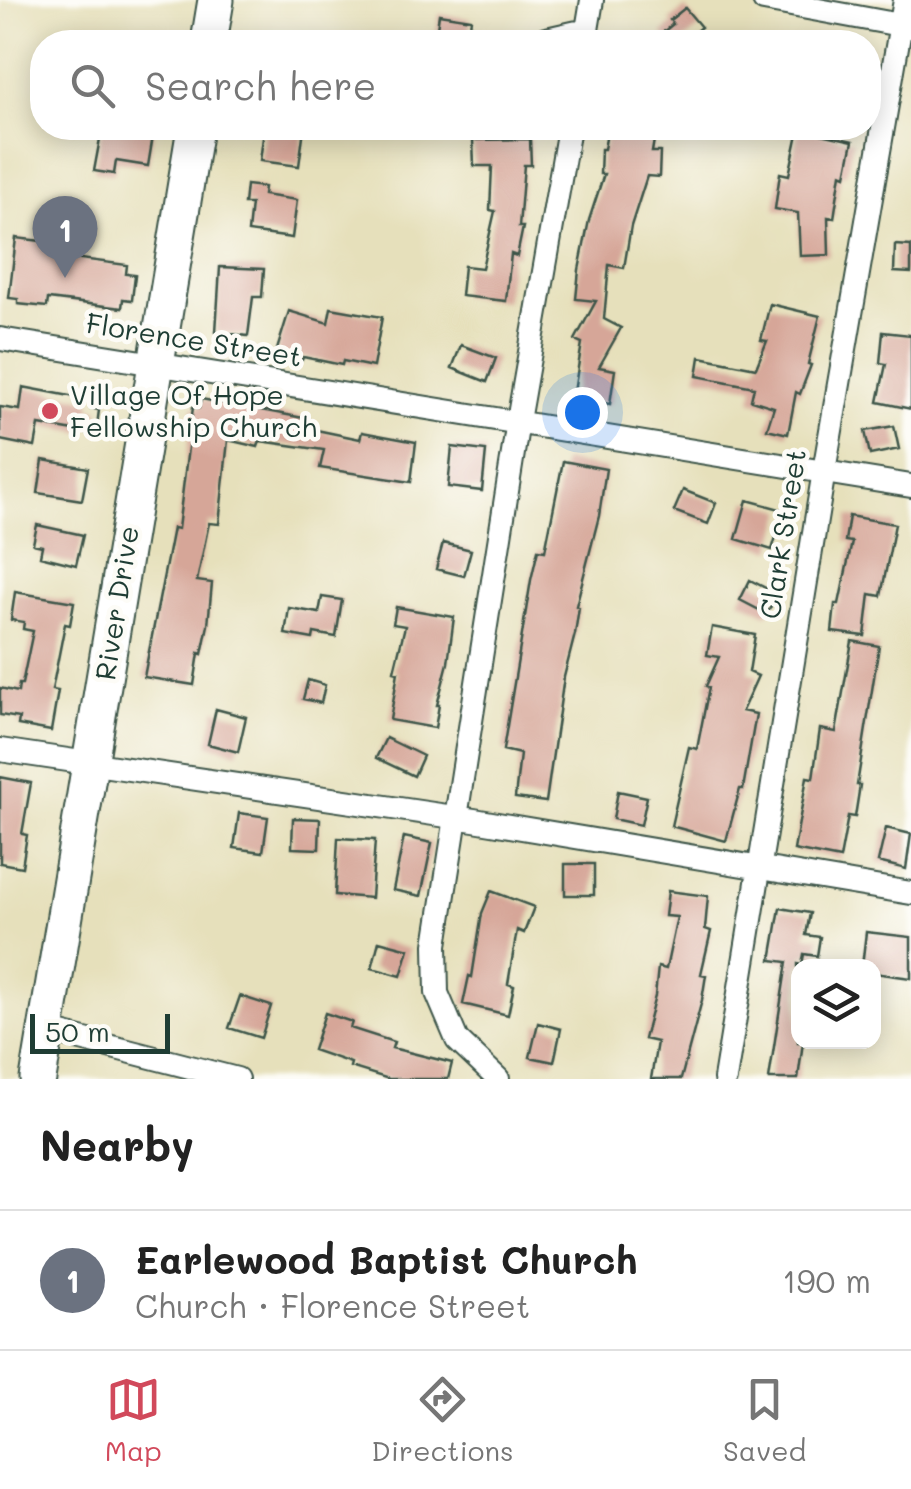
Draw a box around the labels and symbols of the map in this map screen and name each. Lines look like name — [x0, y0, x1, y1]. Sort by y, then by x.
pin: 1 — [32, 196, 98, 278]
street label: Florence Street — [84, 304, 305, 374]
place label: Village Of Hope Fellowship Church — [70, 376, 317, 444]
your location — [557, 387, 608, 438]
marker: Village Of Hope Fellowship Church — [39, 400, 61, 422]
street label: Clark Street — [751, 446, 813, 621]
street label: River Drive — [86, 523, 146, 683]
scale bar — [30, 1009, 170, 1054]

